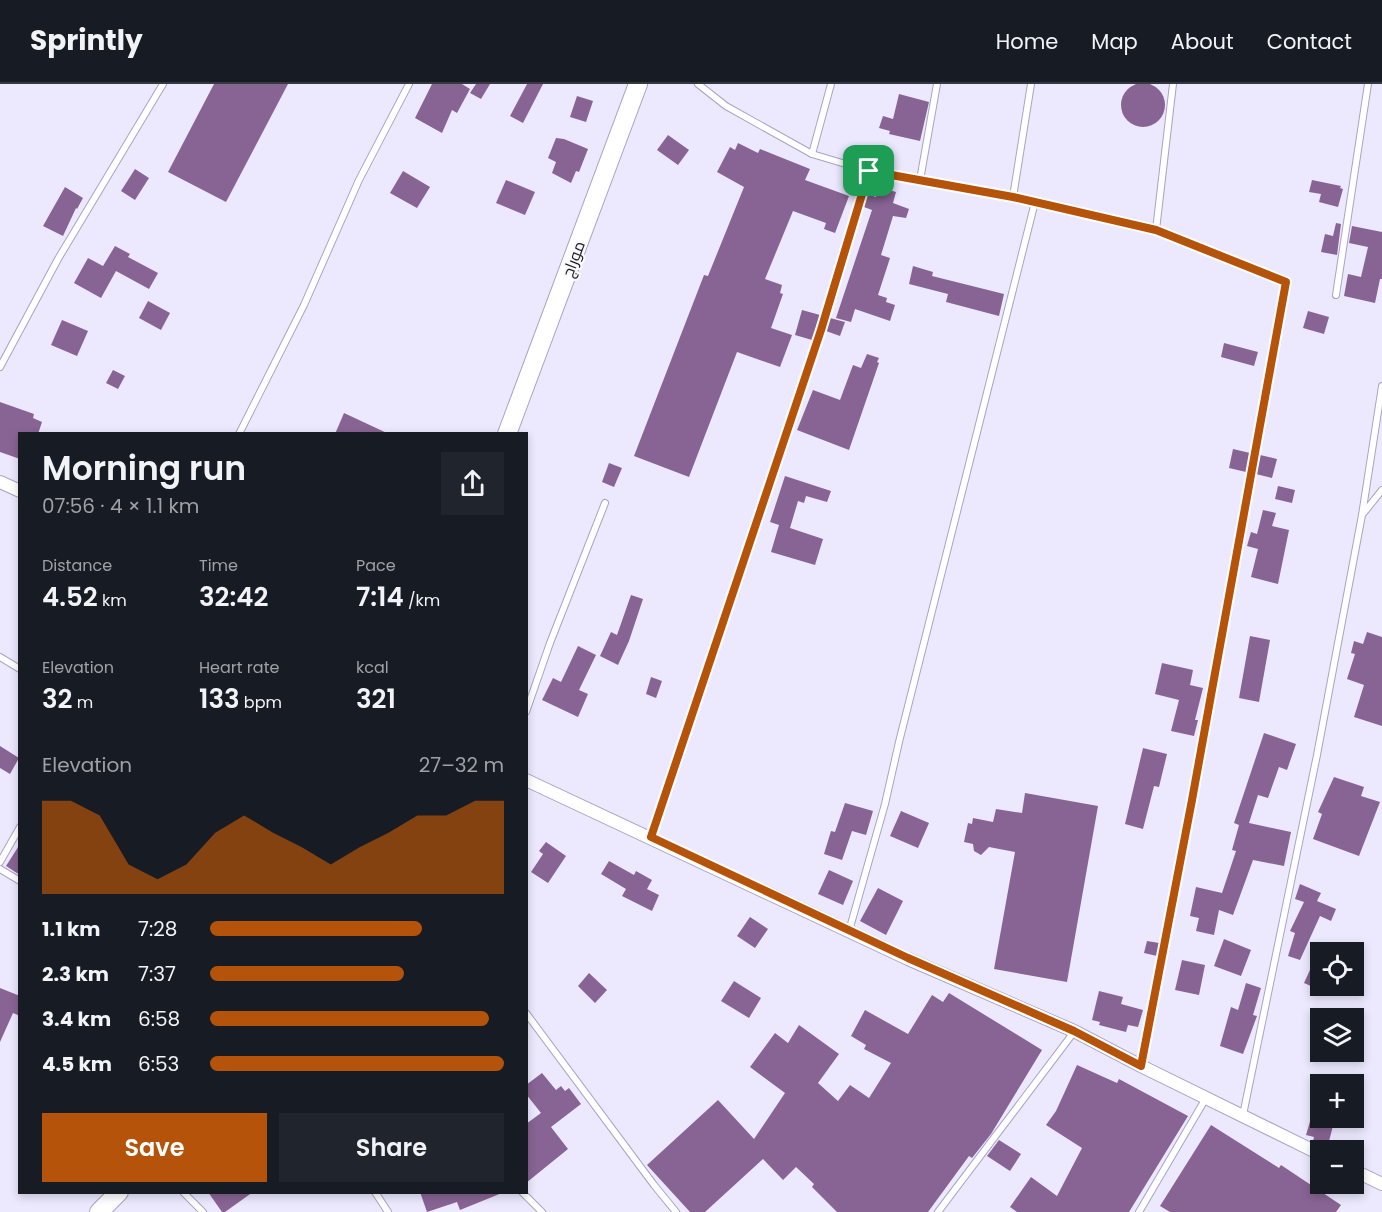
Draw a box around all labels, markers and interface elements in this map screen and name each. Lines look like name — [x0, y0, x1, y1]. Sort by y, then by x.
text: Sprintly — [30, 21, 143, 60]
text: Home — [996, 27, 1058, 56]
text: Map — [1091, 27, 1138, 56]
text: About — [1171, 27, 1234, 56]
text: Contact — [1267, 27, 1352, 56]
pin — [843, 145, 894, 196]
icon: arrive — [852, 154, 885, 187]
street label: موراج — [556, 238, 591, 281]
text: Morning run — [42, 445, 246, 492]
button: share — [441, 452, 504, 515]
text: 07:56 · 4 × 1.1 km — [42, 492, 199, 520]
text: Distance — [42, 554, 112, 577]
text: Time — [199, 554, 238, 577]
text: Pace — [356, 554, 396, 577]
text: 4.52 — [42, 579, 98, 615]
text: 32:42 — [199, 579, 268, 615]
text: 7:14 — [356, 579, 404, 615]
text: km — [98, 589, 127, 612]
text: /km — [404, 589, 440, 612]
text: Elevation — [42, 656, 114, 679]
text: Heart rate — [199, 656, 279, 679]
text: kcal — [356, 656, 389, 679]
text: 32 — [42, 681, 73, 717]
text: 133 — [199, 681, 240, 717]
text: 321 — [356, 681, 396, 717]
text: m — [73, 691, 93, 714]
text: bpm — [240, 691, 282, 714]
text: Elevation — [42, 751, 132, 779]
text: 27–32 m — [419, 751, 504, 779]
text: 1.1 km — [42, 915, 100, 943]
text: 7:28 — [138, 915, 177, 943]
map controls — [1310, 942, 1364, 1194]
button: locate — [1310, 942, 1364, 996]
text: 2.3 km — [42, 960, 109, 988]
text: 7:37 — [138, 960, 176, 988]
text: 3.4 km — [42, 1005, 111, 1033]
text: 6:58 — [138, 1005, 180, 1033]
button: layers — [1310, 1008, 1364, 1062]
text: 4.5 km — [42, 1050, 112, 1078]
text: 6:53 — [138, 1050, 179, 1078]
button: + — [1310, 1074, 1364, 1128]
button: Save — [42, 1113, 267, 1182]
button: Share — [279, 1113, 504, 1182]
button: − — [1310, 1140, 1364, 1194]

